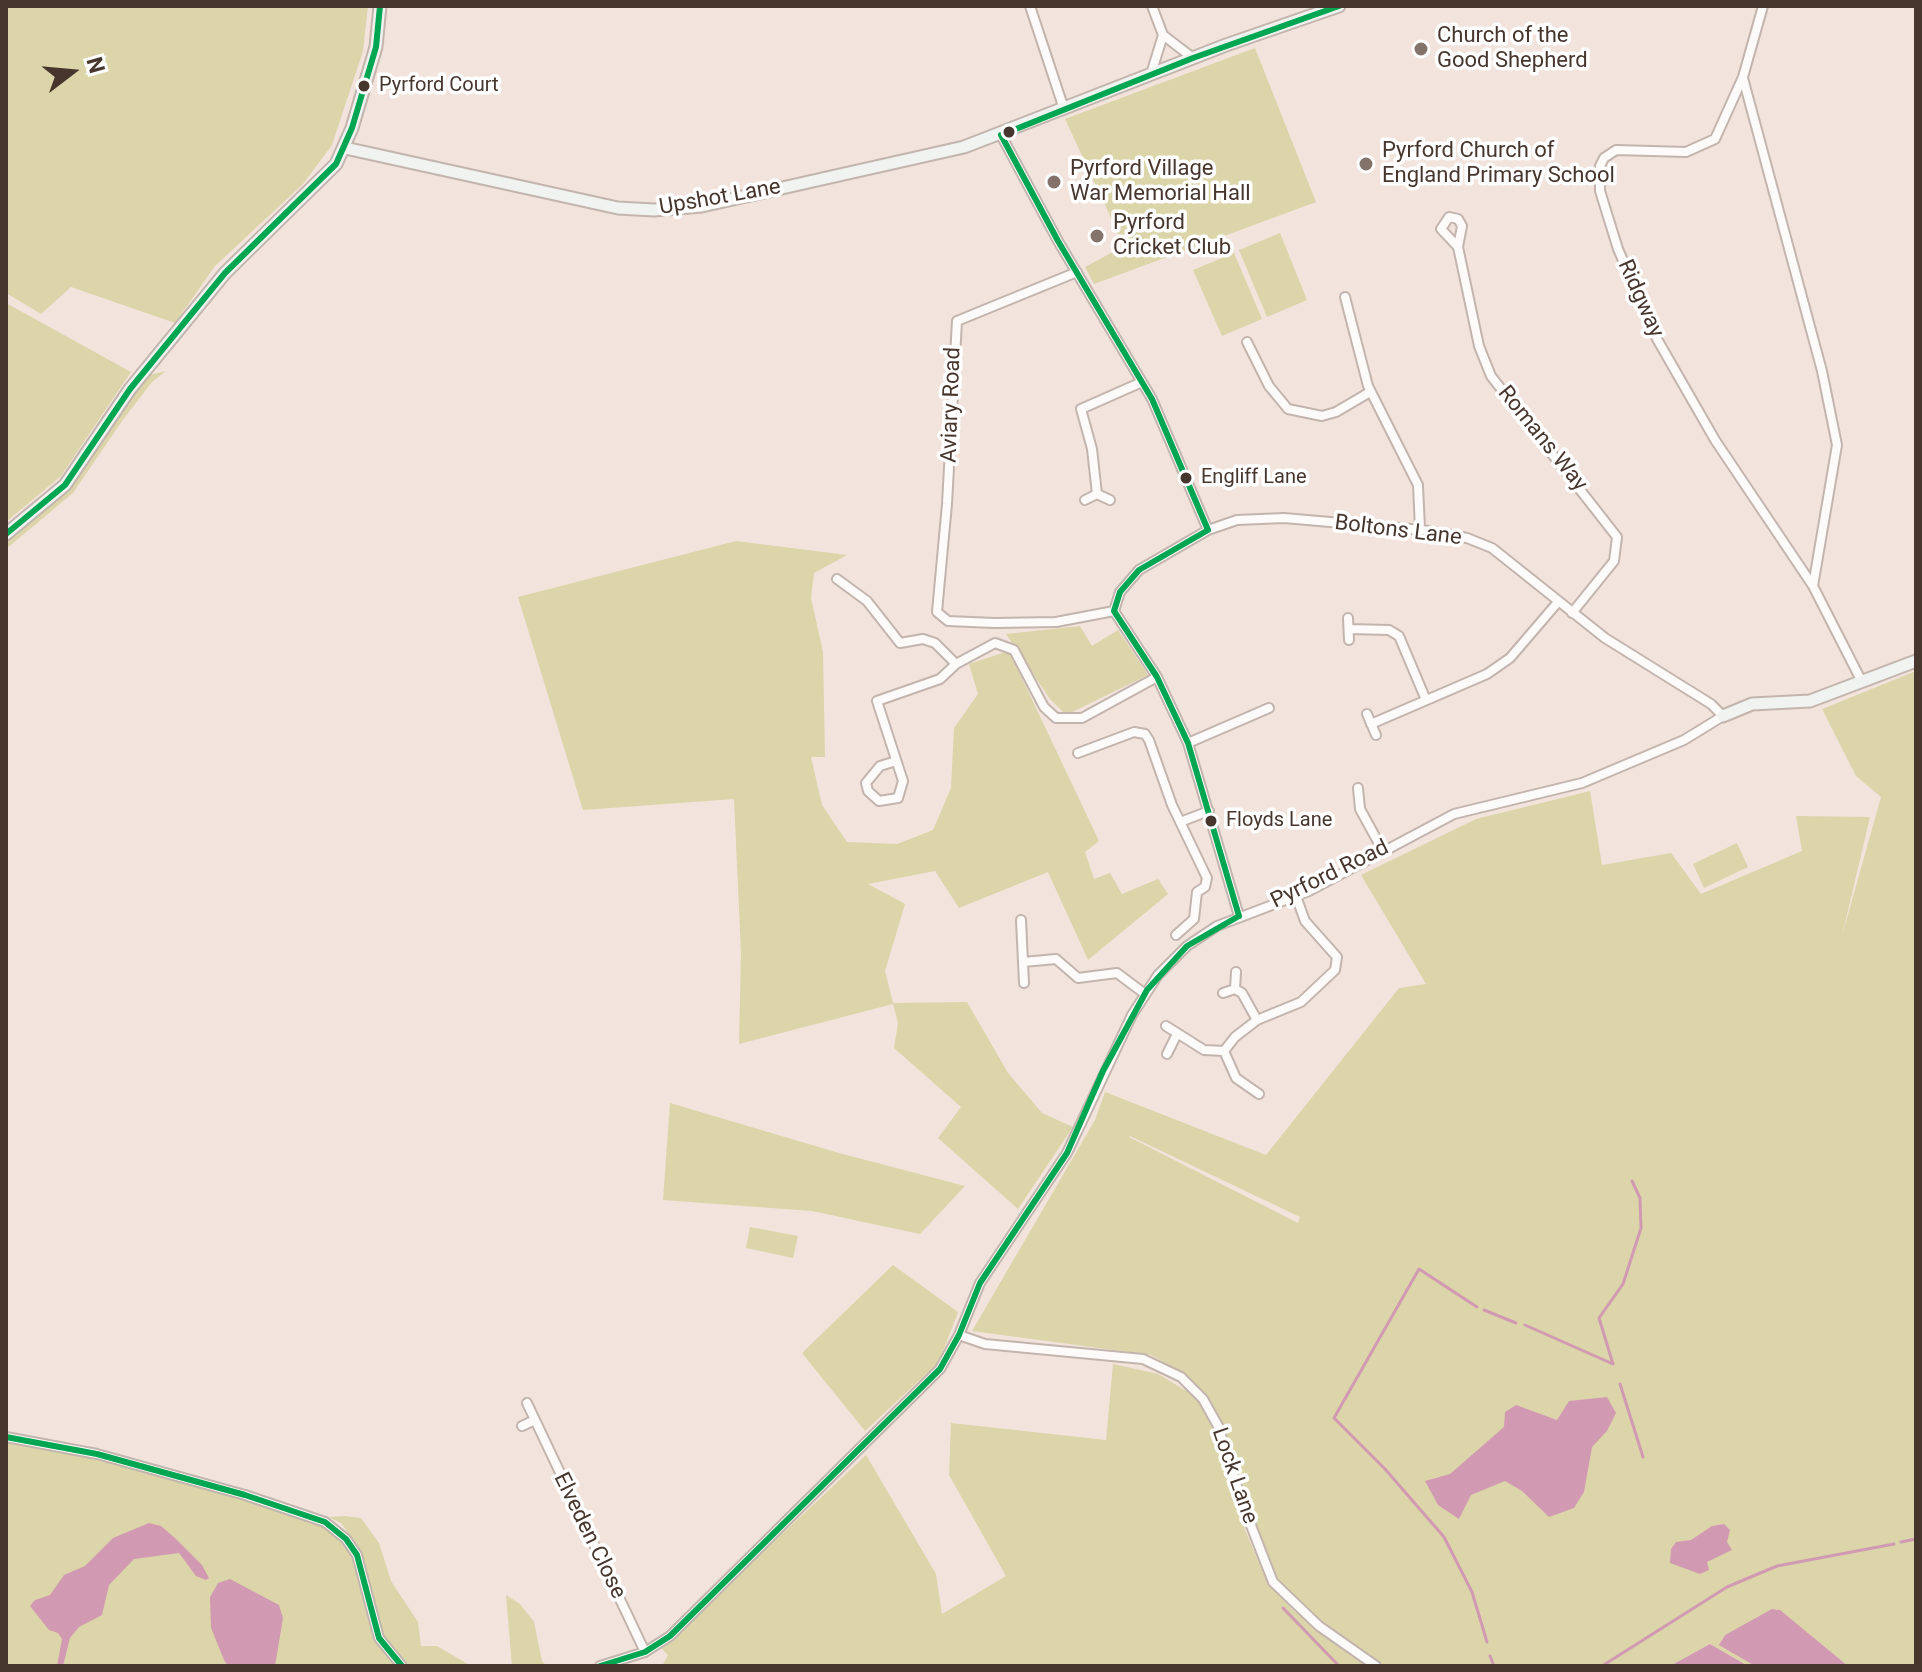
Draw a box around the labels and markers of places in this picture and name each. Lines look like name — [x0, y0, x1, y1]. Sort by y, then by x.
place label: Church of the Good Shepherd — [1437, 23, 1588, 74]
marker: Church of the Good Shepherd — [1412, 40, 1430, 58]
place label: Pyrford Court — [379, 74, 499, 98]
marker: Pyrford Court — [356, 78, 372, 94]
unlabelled marker — [1001, 124, 1017, 140]
place label: Pyrford Church of England Primary School — [1382, 138, 1615, 190]
marker: Pyrford Church of England Primary School — [1357, 155, 1375, 173]
place label: Pyrford Village War Memorial Hall — [1070, 156, 1251, 208]
marker: Pyrford Village War Memorial Hall — [1045, 173, 1063, 191]
place label: Pyrford Cricket Club — [1113, 210, 1231, 262]
marker: Pyrford Cricket Club — [1088, 227, 1106, 245]
place label: Engliff Lane — [1201, 466, 1307, 490]
marker: Engliff Lane — [1178, 470, 1194, 486]
place label: Floyds Lane — [1226, 809, 1332, 833]
marker: Floyds Lane — [1203, 813, 1219, 829]

